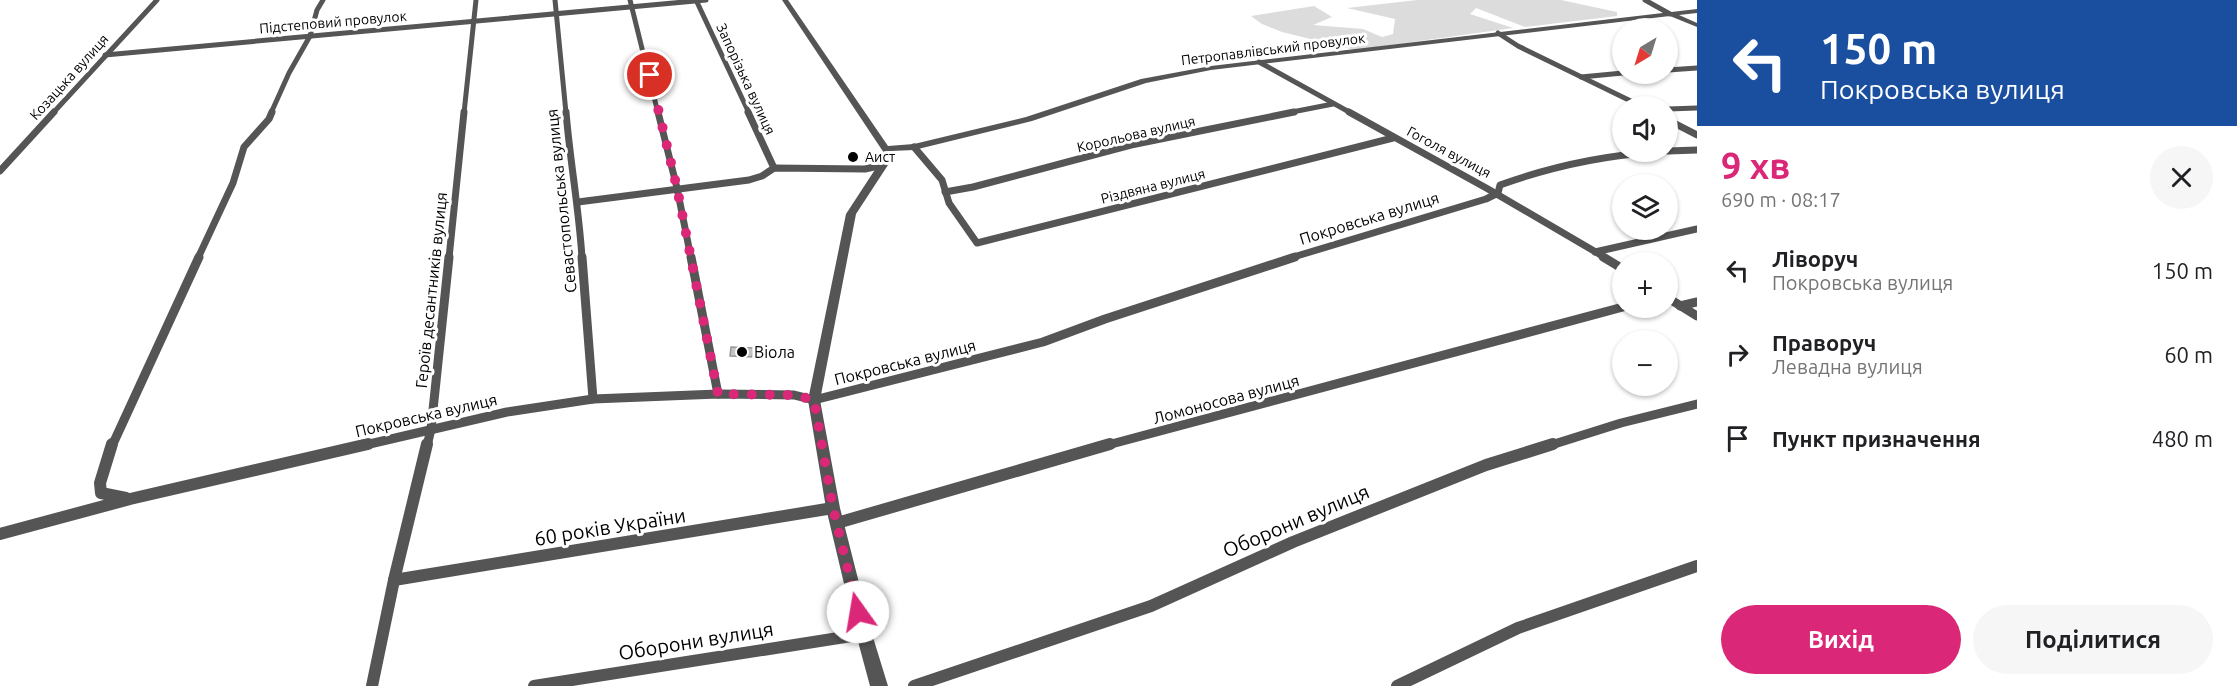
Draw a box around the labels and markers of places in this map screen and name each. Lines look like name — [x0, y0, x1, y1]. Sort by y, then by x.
pin — [624, 49, 675, 100]
place label: Аист — [865, 149, 895, 165]
marker: Аист — [846, 150, 860, 164]
place label: Віола — [754, 343, 795, 361]
marker: Віола — [735, 345, 749, 359]

